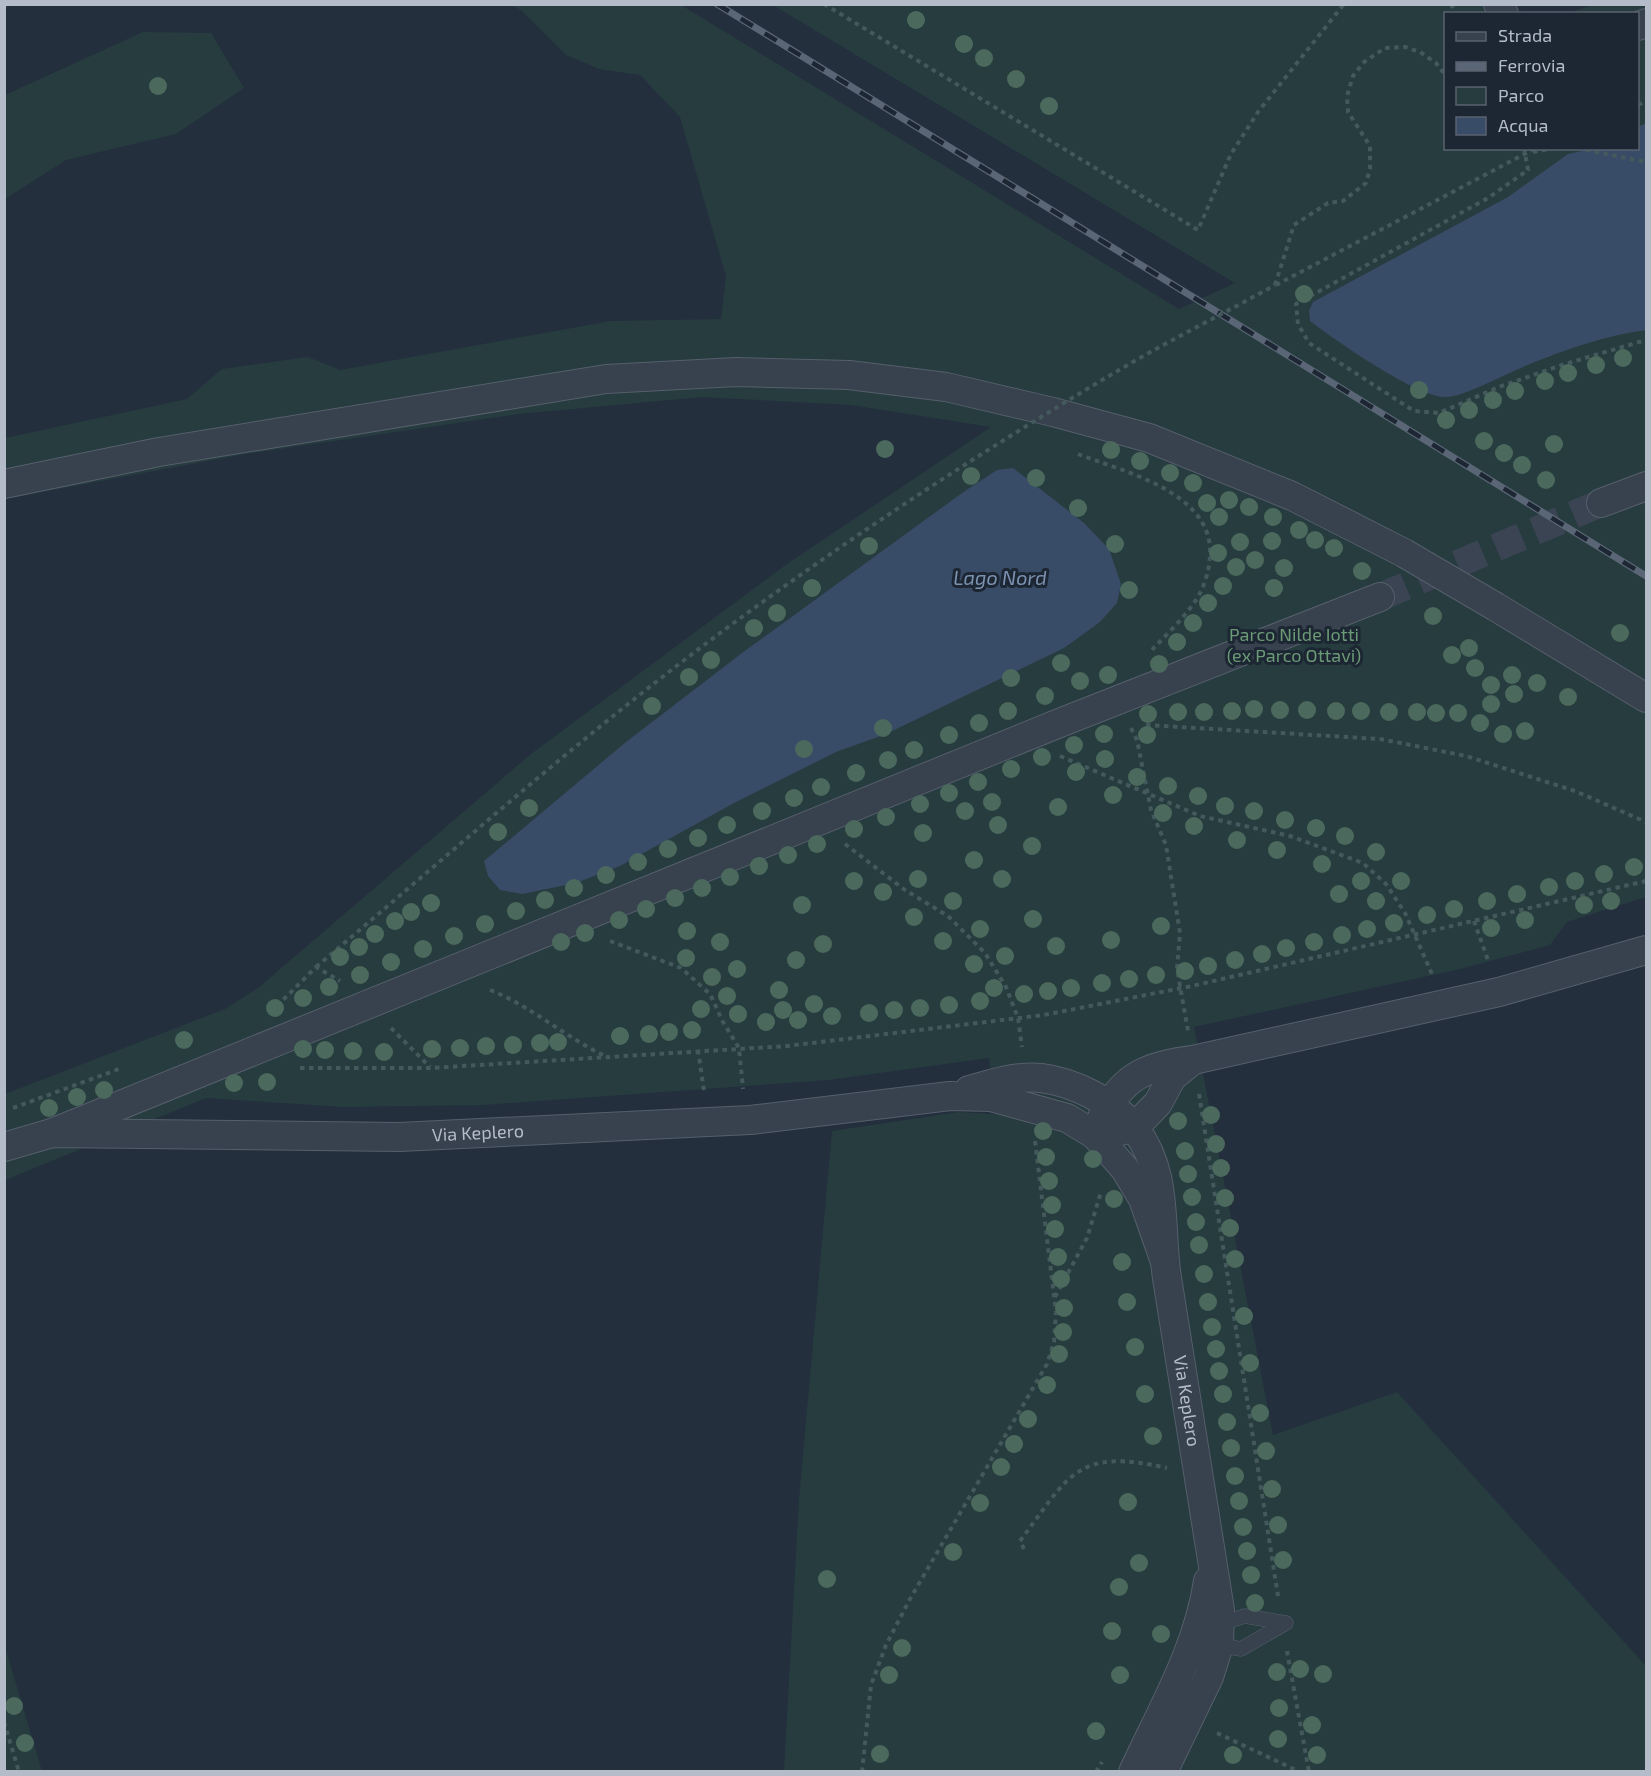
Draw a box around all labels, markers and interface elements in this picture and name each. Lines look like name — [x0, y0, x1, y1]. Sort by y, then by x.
legend — [1444, 12, 1639, 150]
text: Strada — [1498, 24, 1552, 46]
text: Ferrovia — [1498, 54, 1565, 76]
text: Parco — [1498, 84, 1544, 106]
text: Acqua — [1498, 114, 1548, 136]
water label: Lago Nord — [953, 565, 1047, 589]
park label: Parco Nilde Iotti (ex Parco Ottavi) — [1227, 623, 1361, 666]
street label: Via Keplero — [431, 1119, 524, 1145]
street label: Via Keplero — [1170, 1354, 1206, 1448]

